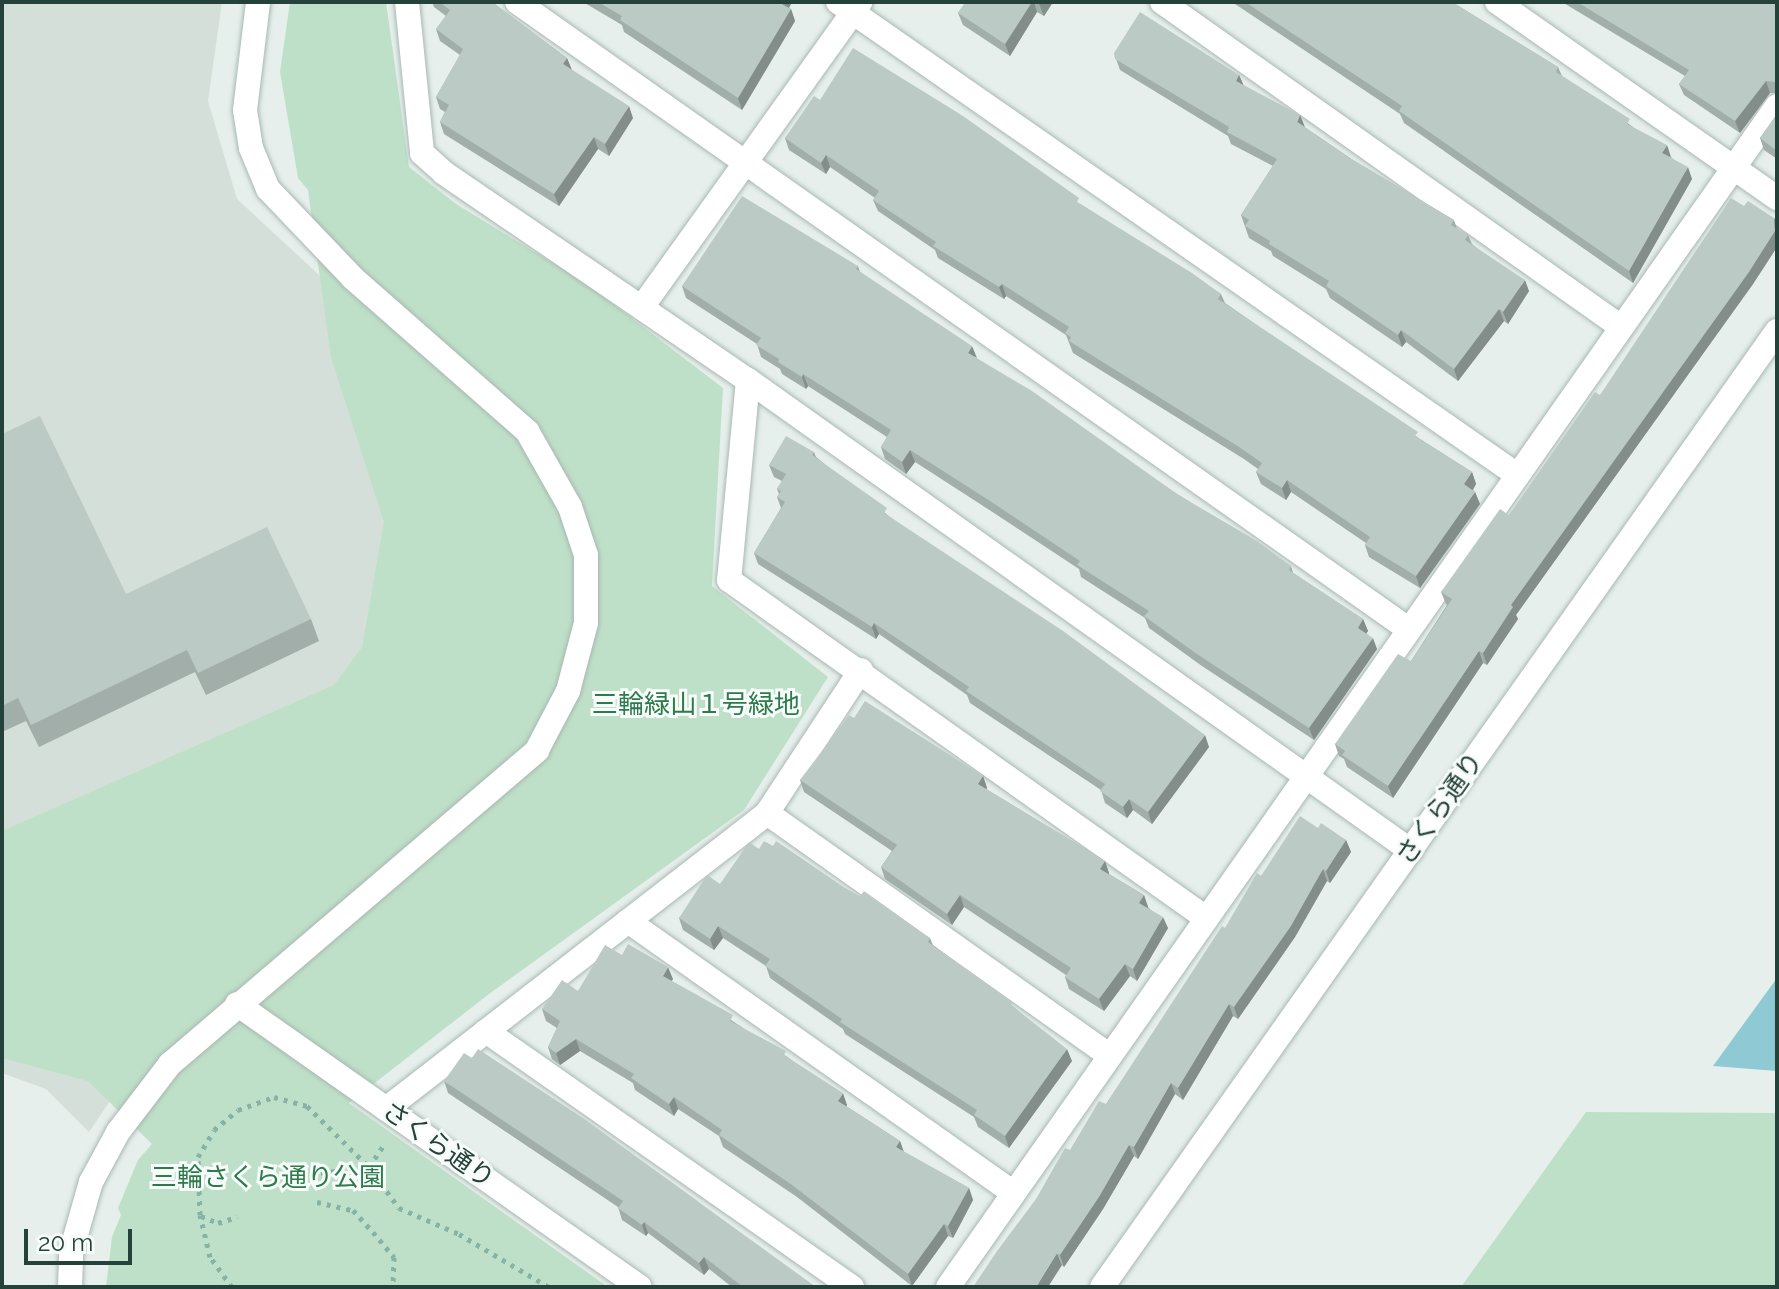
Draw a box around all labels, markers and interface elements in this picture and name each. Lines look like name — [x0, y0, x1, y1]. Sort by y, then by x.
park label: 三輪緑山１号緑地 — [592, 689, 800, 721]
street label: さくら通り — [1390, 747, 1490, 871]
street label: さくら通り — [376, 1095, 500, 1195]
park label: 三輪さくら通り公園 — [151, 1162, 385, 1194]
scale bar — [28, 1213, 136, 1263]
text: 20 m — [38, 1228, 93, 1257]

